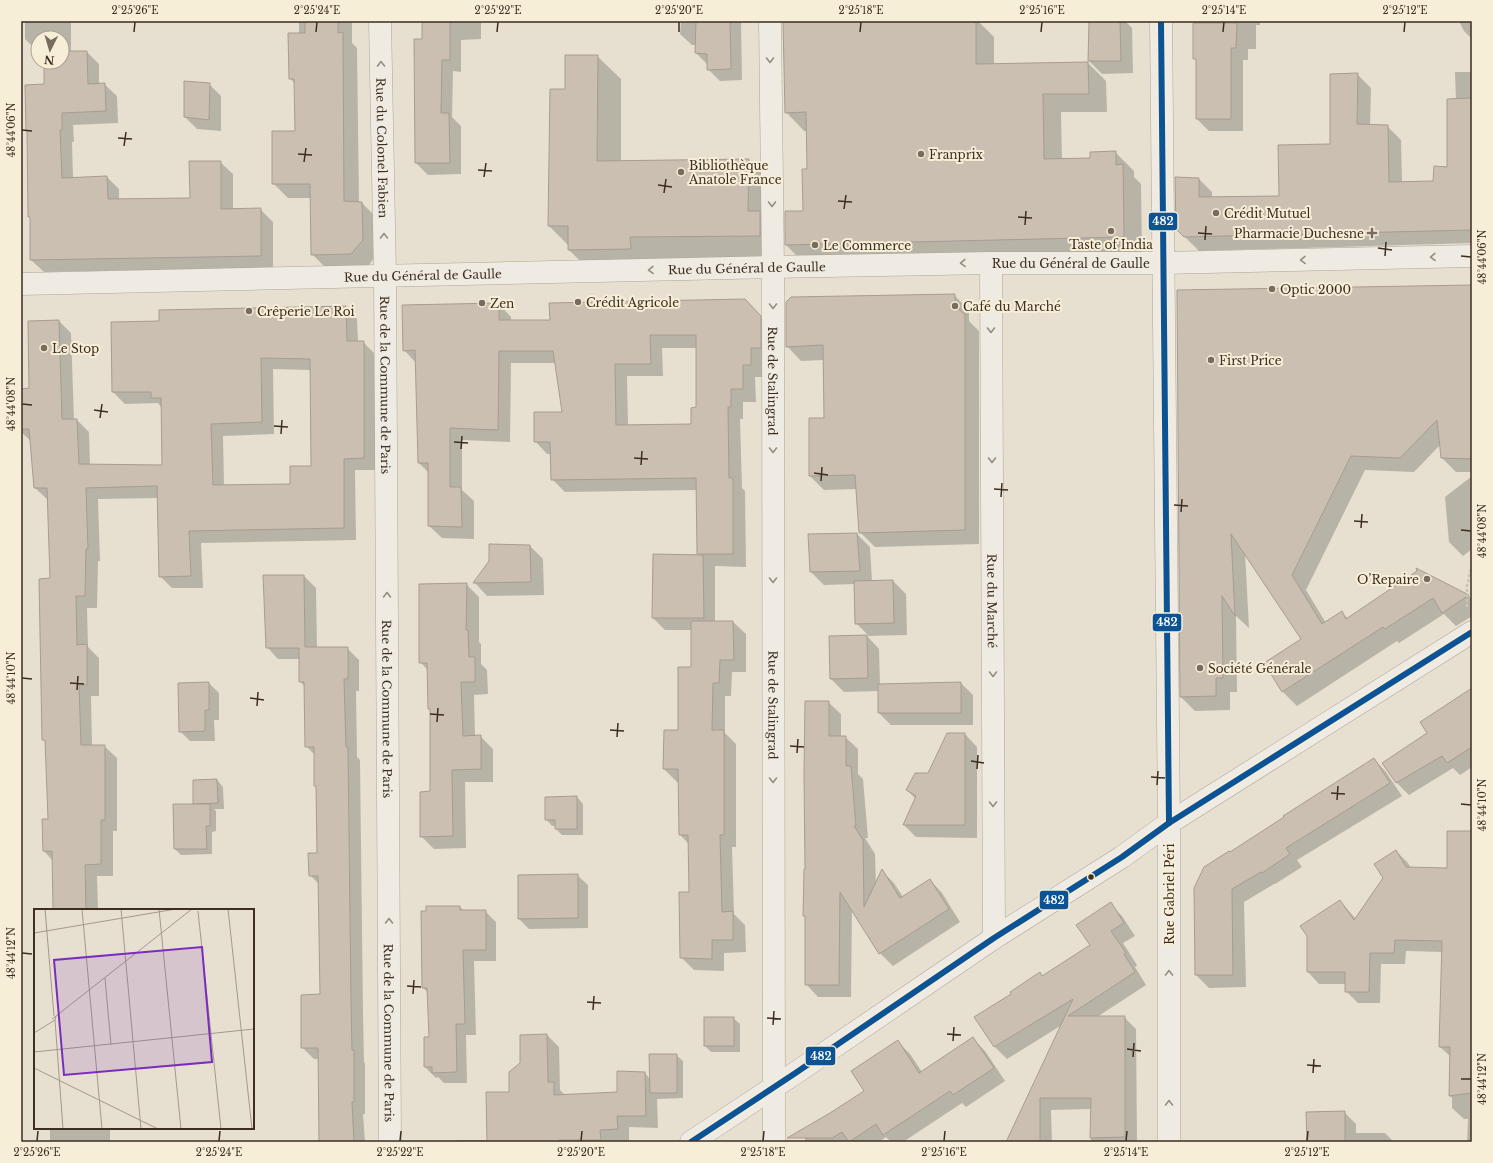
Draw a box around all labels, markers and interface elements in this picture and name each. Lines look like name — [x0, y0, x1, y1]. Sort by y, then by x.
text: 2°25'26"E — [111, 4, 159, 17]
text: 2°25'24"E — [294, 4, 340, 17]
text: 2°25'22"E — [475, 4, 521, 17]
text: 2°25'20"E — [655, 4, 703, 17]
text: 2°25'18"E — [838, 4, 884, 17]
text: 2°25'16"E — [1019, 4, 1065, 17]
text: 2°25'14"E — [1202, 4, 1246, 17]
text: 2°25'12"E — [1382, 4, 1428, 17]
north arrow — [30, 30, 70, 70]
text: N — [43, 52, 55, 67]
one-way arrow — [766, 57, 774, 63]
one-way arrow — [377, 61, 385, 67]
street label: Rue du Colonel Fabien — [374, 78, 391, 218]
text: 48°44'06"N — [5, 103, 18, 157]
place label: Franprix — [929, 147, 984, 162]
marker: Franprix — [916, 149, 926, 159]
place label: Bibliothèque Anatole France — [688, 158, 782, 187]
marker: Bibliothèque Anatole France — [676, 167, 686, 177]
one-way arrow — [768, 201, 776, 207]
place label: Crédit Mutuel — [1224, 206, 1311, 221]
marker: Crédit Mutuel — [1211, 208, 1221, 218]
line badge: 482 — [1148, 212, 1178, 231]
text: 482 — [1152, 214, 1174, 228]
marker: Taste of India — [1106, 226, 1116, 236]
place label: Pharmacie Duchesne — [1234, 226, 1364, 241]
marker: Pharmacie Duchesne — [1367, 228, 1377, 238]
text: 48°44'06"N — [1476, 230, 1489, 284]
one-way arrow — [380, 233, 388, 239]
place label: Taste of India — [1069, 237, 1153, 252]
place label: Le Commerce — [823, 238, 911, 253]
marker: Le Commerce — [810, 240, 820, 250]
one-way arrow — [1430, 252, 1436, 261]
one-way arrow — [1300, 255, 1306, 264]
street label: Rue du Général de Gaulle — [992, 256, 1150, 271]
street label: Rue du Général de Gaulle — [668, 259, 826, 277]
one-way arrow — [960, 259, 966, 268]
one-way arrow — [648, 265, 654, 274]
street label: Rue du Général de Gaulle — [344, 266, 502, 284]
place label: Optic 2000 — [1280, 282, 1351, 297]
marker: Optic 2000 — [1267, 284, 1277, 294]
place label: Crédit Agricole — [586, 295, 679, 310]
street label: Rue de la Commune de Paris — [378, 296, 394, 474]
place label: Zen — [490, 296, 514, 311]
marker: Crédit Agricole — [573, 297, 583, 307]
marker: Zen — [477, 298, 487, 308]
place label: Café du Marché — [963, 299, 1061, 314]
marker: Café du Marché — [950, 301, 960, 311]
one-way arrow — [769, 303, 777, 309]
place label: Crêperie Le Roi — [257, 304, 355, 319]
marker: Crêperie Le Roi — [244, 306, 254, 316]
street label: Rue de Stalingrad — [766, 326, 781, 436]
one-way arrow — [987, 327, 995, 333]
place label: Le Stop — [52, 341, 99, 356]
marker: Le Stop — [39, 343, 49, 353]
place label: First Price — [1219, 353, 1282, 368]
marker: First Price — [1206, 355, 1216, 365]
text: 48°44'08"N — [5, 377, 18, 431]
one-way arrow — [769, 447, 777, 453]
one-way arrow — [988, 457, 996, 463]
text: 48°44'08"N — [1476, 504, 1489, 558]
street label: Rue du Marché — [985, 554, 1000, 648]
place label: O’Repaire — [1357, 572, 1419, 587]
marker: O’Repaire — [1422, 574, 1432, 584]
one-way arrow — [769, 577, 777, 583]
one-way arrow — [383, 592, 391, 598]
line badge: 482 — [1152, 613, 1182, 632]
text: 482 — [1156, 615, 1178, 629]
street label: Rue de la Commune de Paris — [379, 620, 396, 798]
street label: Rue de Stalingrad — [766, 650, 781, 760]
text: 48°44'10"N — [5, 652, 18, 705]
place label: Société Générale — [1208, 661, 1312, 676]
marker: Société Générale — [1195, 663, 1205, 673]
one-way arrow — [989, 671, 997, 677]
one-way arrow — [769, 777, 777, 783]
text: 48°44'10"N — [1476, 779, 1489, 832]
one-way arrow — [989, 801, 998, 807]
street label: Rue Gabriel Péri — [1162, 843, 1177, 945]
unlabelled marker — [1086, 872, 1096, 882]
line badge: 482 — [1039, 890, 1069, 910]
text: 482 — [1043, 893, 1065, 907]
inset map — [34, 909, 254, 1129]
one-way arrow — [385, 918, 393, 924]
text: 48°44'12"N — [5, 927, 18, 979]
street label: Rue de la Commune de Paris — [381, 944, 397, 1122]
one-way arrow — [1165, 970, 1173, 976]
line badge: 482 — [805, 1046, 836, 1066]
text: 482 — [810, 1049, 832, 1063]
text: 48°44'12"N — [1476, 1053, 1489, 1105]
one-way arrow — [1165, 1100, 1173, 1106]
text: 2°25'26"E — [13, 1146, 61, 1159]
text: 2°25'24"E — [196, 1146, 242, 1159]
text: 2°25'22"E — [377, 1146, 423, 1159]
text: 2°25'20"E — [557, 1146, 605, 1159]
text: 2°25'18"E — [740, 1146, 786, 1159]
text: 2°25'16"E — [921, 1146, 967, 1159]
text: 2°25'14"E — [1104, 1146, 1148, 1159]
text: 2°25'12"E — [1284, 1146, 1330, 1159]

